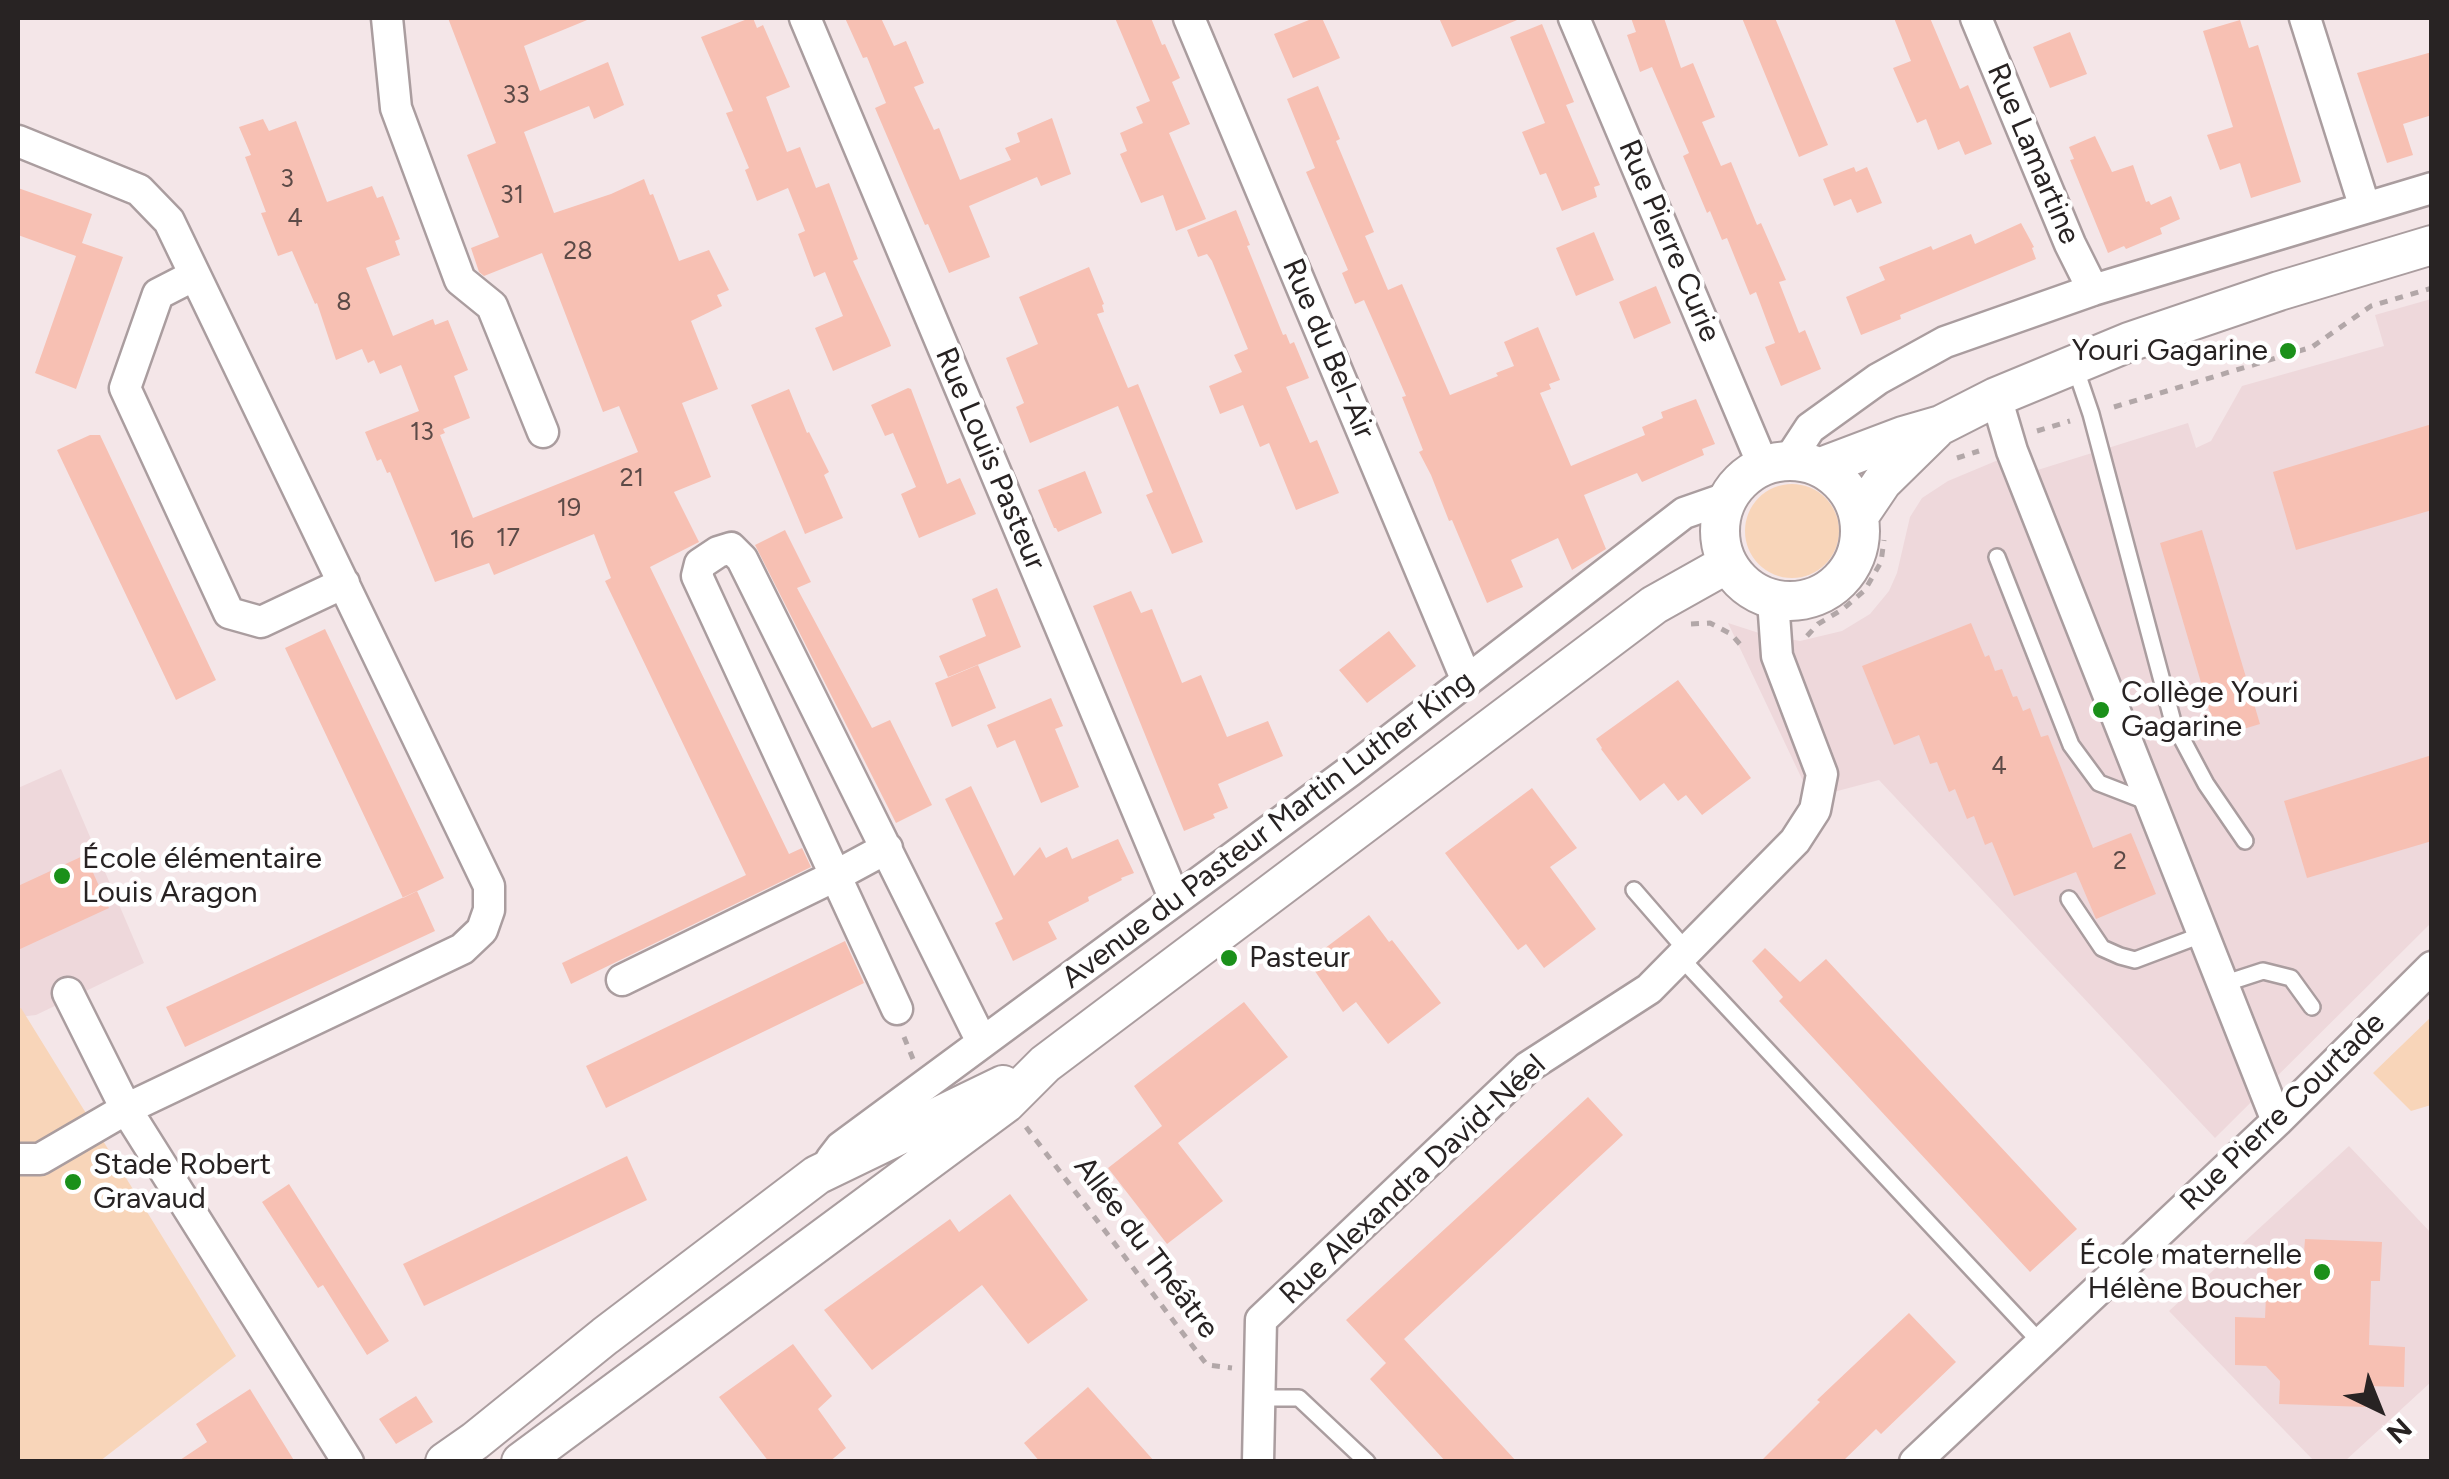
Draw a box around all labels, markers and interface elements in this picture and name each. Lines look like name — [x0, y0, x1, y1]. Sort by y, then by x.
street label: Rue Lamartine — [1979, 58, 2087, 250]
house number: 33 — [502, 81, 530, 111]
street label: Rue Pierre Curie — [1610, 135, 1728, 347]
house number: 3 — [280, 165, 294, 195]
house number: 31 — [500, 181, 524, 211]
house number: 4 — [287, 204, 303, 234]
house number: 28 — [563, 237, 593, 267]
street label: Rue du Bel-Air — [1274, 253, 1382, 445]
house number: 8 — [336, 288, 352, 318]
place label: Youri Gagarine — [2072, 333, 2268, 369]
marker: Youri Gagarine — [2277, 340, 2299, 362]
street label: Rue Louis Pasteur — [927, 342, 1053, 576]
house number: 13 — [410, 418, 434, 448]
house number: 21 — [620, 464, 644, 494]
house number: 19 — [557, 494, 581, 524]
house number: 17 — [496, 524, 520, 554]
house number: 16 — [450, 526, 474, 556]
street label: Avenue du Pasteur Martin Luther King — [1055, 663, 1481, 997]
place label: Collège Youri Gagarine — [2121, 675, 2299, 746]
marker: Collège Youri Gagarine — [2090, 699, 2112, 721]
house number: 4 — [1991, 752, 2007, 782]
place label: École élémentaire Louis Aragon — [82, 841, 322, 912]
house number: 2 — [2113, 847, 2127, 877]
marker: École élémentaire Louis Aragon — [51, 865, 73, 887]
place label: Pasteur — [1249, 940, 1350, 976]
marker: Pasteur — [1218, 947, 1240, 969]
street label: Rue Pierre Courtade — [2173, 1005, 2393, 1219]
street label: Rue Alexandra David-Néel — [1273, 1047, 1553, 1313]
place label: Stade Robert Gravaud — [93, 1147, 271, 1218]
street label: Allée du Théâtre — [1066, 1150, 1226, 1346]
marker: Stade Robert Gravaud — [62, 1171, 84, 1193]
place label: École maternelle Hélène Boucher — [2079, 1237, 2302, 1308]
marker: École maternelle Hélène Boucher — [2311, 1261, 2333, 1283]
north arrow — [2329, 1359, 2429, 1459]
text: N — [2380, 1411, 2419, 1451]

